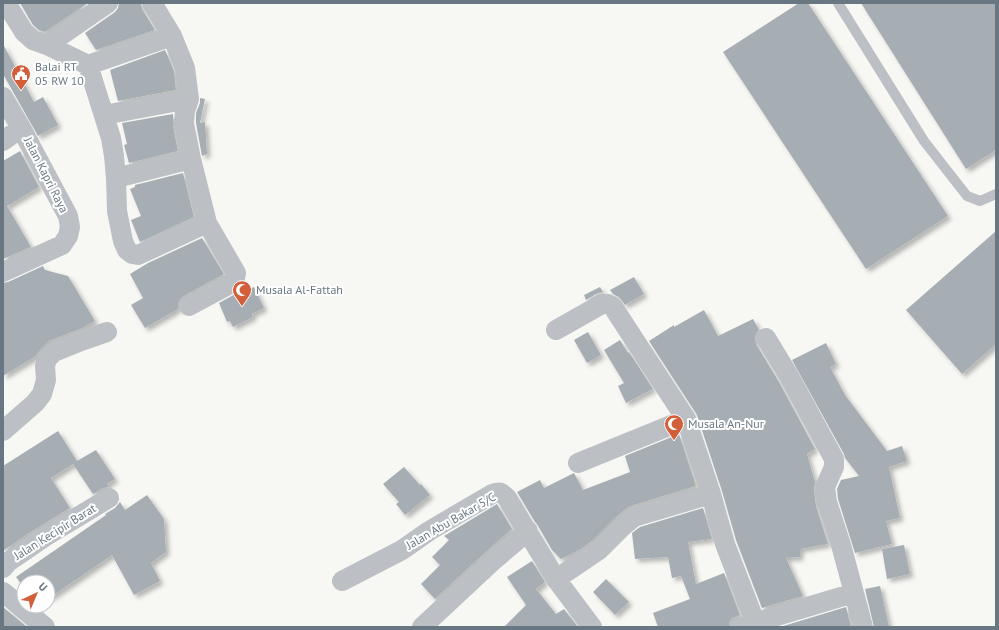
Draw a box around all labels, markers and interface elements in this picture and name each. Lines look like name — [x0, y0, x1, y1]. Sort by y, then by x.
place label: Balai RT 05 RW 10 — [35, 59, 84, 88]
public building icon: Balai RT 05 RW 10 — [10, 63, 32, 91]
street label: Jalan Kapri Raya — [20, 133, 72, 215]
mosque icon: Musala Al-Fattah — [231, 279, 253, 307]
place label: Musala Al-Fattah — [256, 282, 343, 297]
mosque icon: Musala An-Nur — [663, 413, 685, 441]
place label: Musala An-Nur — [688, 416, 764, 431]
street label: Jalan Abu Bakar 5/C — [402, 489, 498, 553]
street label: Jalan Kecipir Barat — [10, 500, 99, 563]
north arrow — [16, 574, 56, 614]
text: U — [36, 579, 50, 594]

